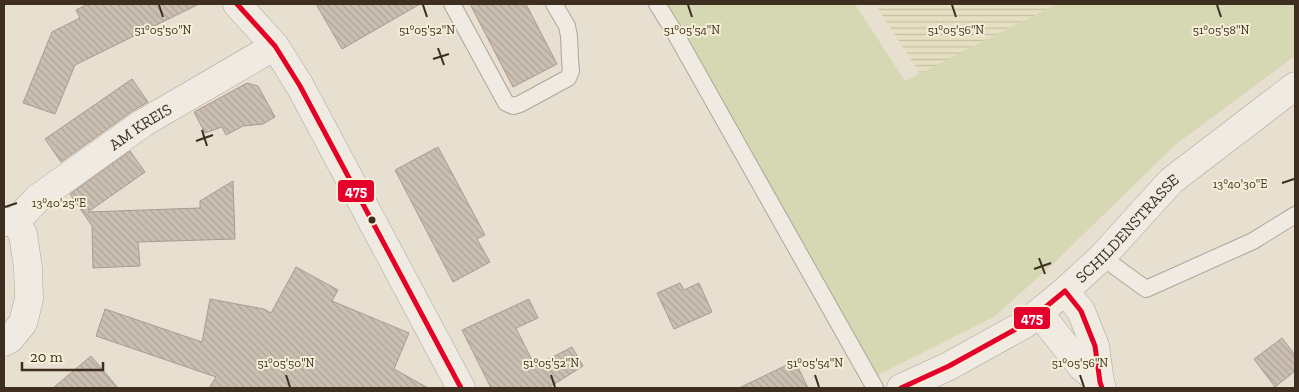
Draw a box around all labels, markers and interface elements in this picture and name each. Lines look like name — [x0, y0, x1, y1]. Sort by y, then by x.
text: 51°05'50"N — [135, 23, 192, 37]
text: 51°05'52"N — [399, 23, 455, 37]
text: 51°05'54"N — [664, 23, 720, 37]
text: 51°05'56"N — [928, 23, 984, 37]
text: 51°05'58"N — [1193, 23, 1249, 37]
street label: AM KREIS — [105, 99, 175, 154]
street label: SCHILDENSTRASSE — [1072, 170, 1182, 287]
text: 13°40'30"E — [1213, 177, 1267, 191]
line badge: 475 — [337, 179, 375, 203]
text: 475 — [345, 183, 367, 200]
text: 13°40'25"E — [32, 196, 86, 210]
unlabelled marker — [367, 215, 377, 225]
line badge: 475 — [1013, 306, 1051, 330]
text: 475 — [1021, 310, 1043, 327]
scale bar — [22, 340, 104, 372]
text: 20 m — [30, 348, 63, 366]
text: 51°05'50"N — [258, 356, 315, 370]
text: 51°05'52"N — [523, 356, 579, 370]
text: 51°05'54"N — [787, 356, 843, 370]
text: 51°05'56"N — [1052, 356, 1108, 370]

